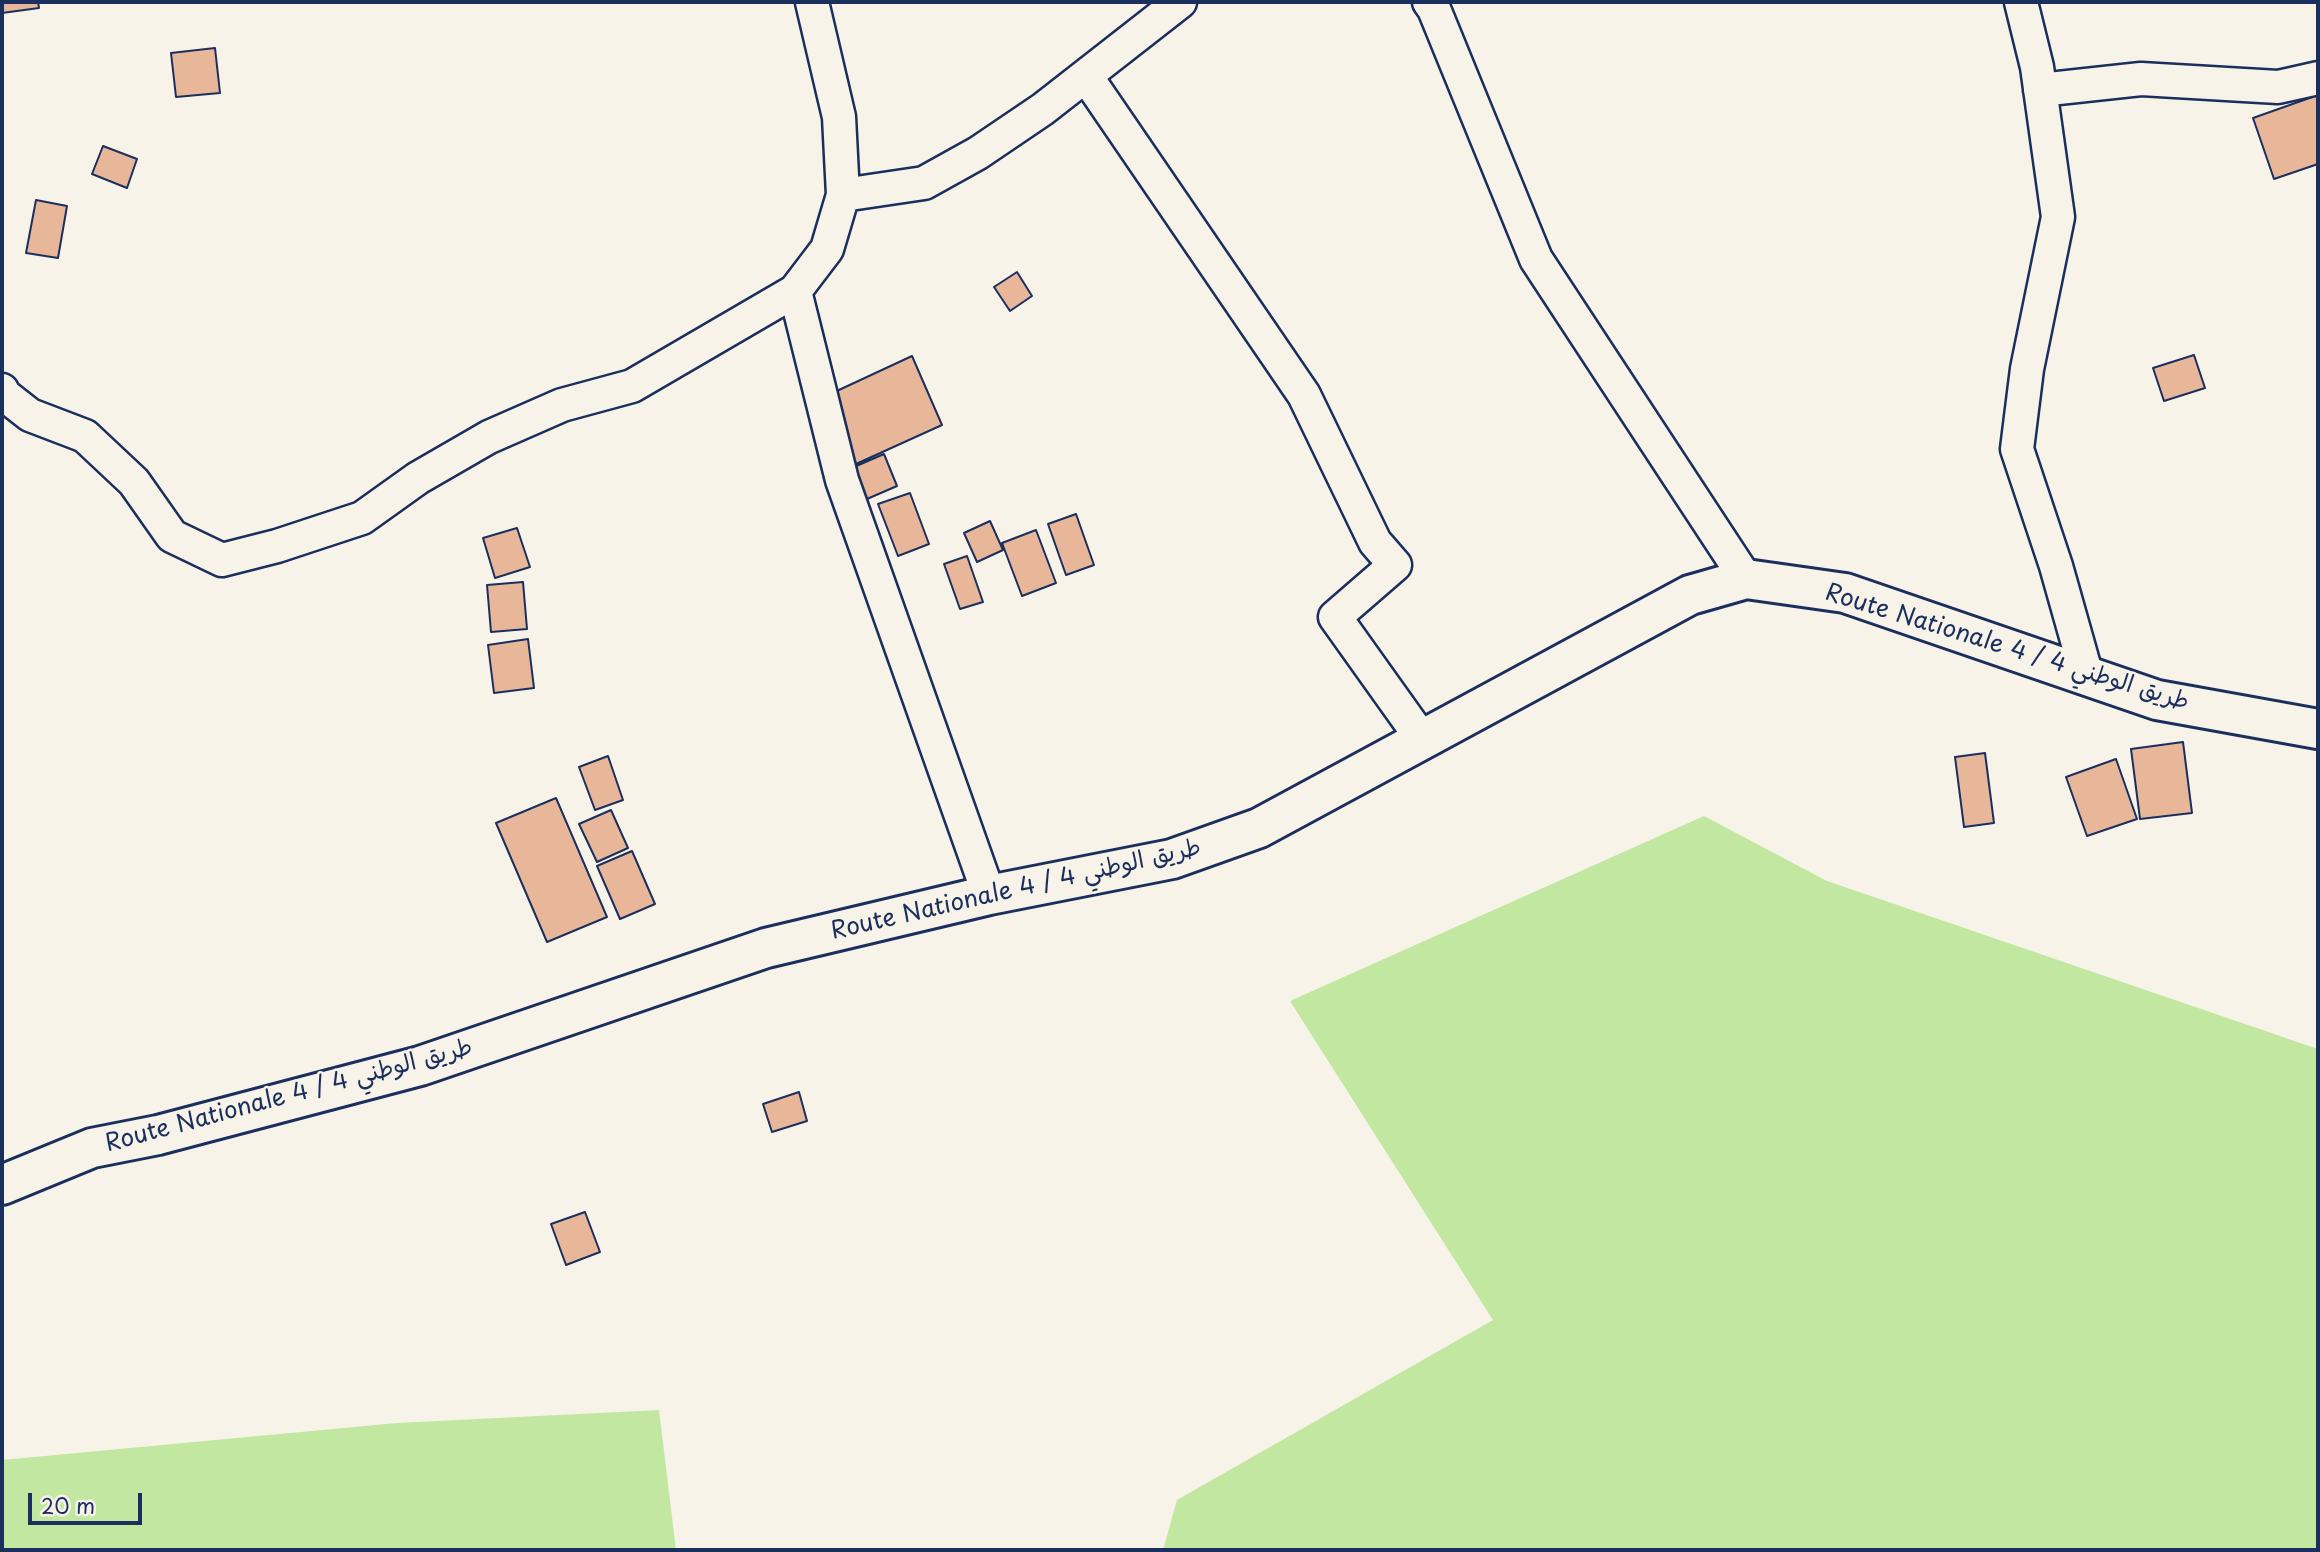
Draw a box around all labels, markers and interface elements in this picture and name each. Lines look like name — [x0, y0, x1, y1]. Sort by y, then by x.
street label: Route Nationale 4 / طريق الوطني 4 — [1821, 579, 2193, 717]
street label: Route Nationale 4 / طريق الوطني 4 — [828, 833, 1204, 947]
street label: Route Nationale 4 / طريق الوطني 4 — [102, 1033, 476, 1159]
scale bar — [32, 1478, 145, 1522]
text: 20 m — [41, 1489, 95, 1521]

